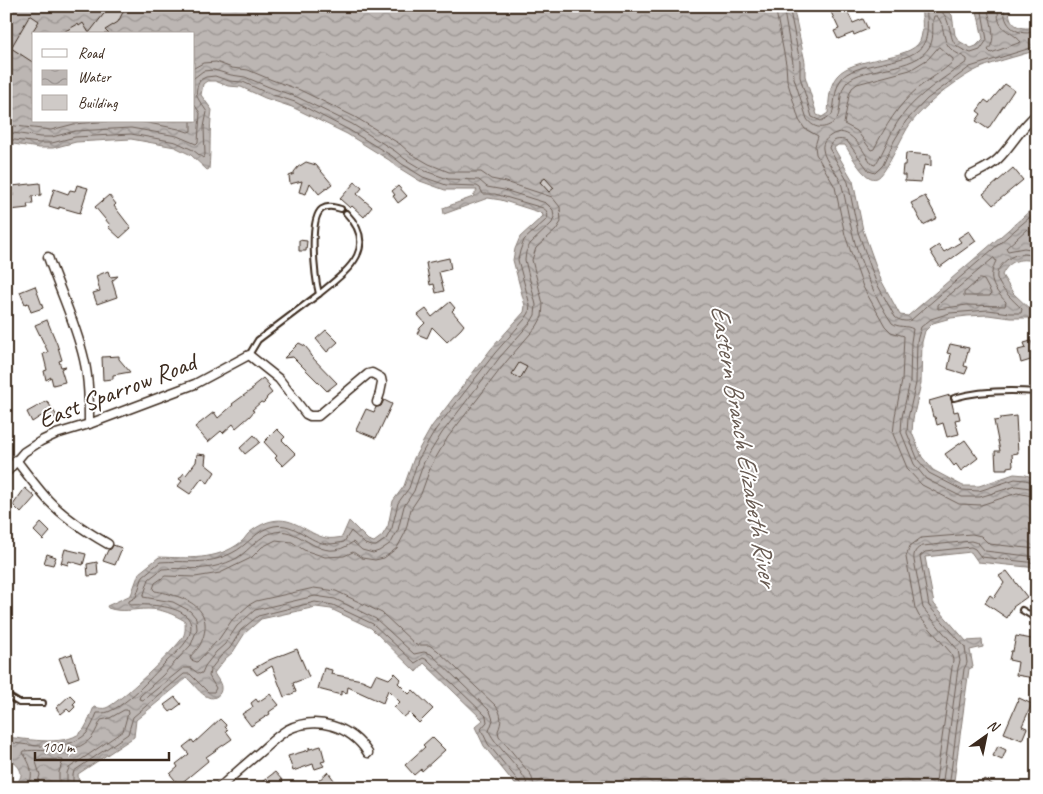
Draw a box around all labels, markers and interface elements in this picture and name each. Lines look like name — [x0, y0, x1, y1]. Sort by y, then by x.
legend — [32, 32, 195, 122]
text: Road — [78, 44, 105, 63]
text: Water — [78, 68, 112, 87]
text: Building — [78, 94, 118, 113]
water label: Eastern Branch Elizabeth River — [703, 302, 786, 593]
street label: East Sparrow Road — [34, 345, 204, 436]
north arrow — [960, 712, 1010, 762]
text: N — [985, 716, 1003, 736]
scale bar — [35, 729, 169, 761]
text: 100 m — [42, 738, 76, 757]

